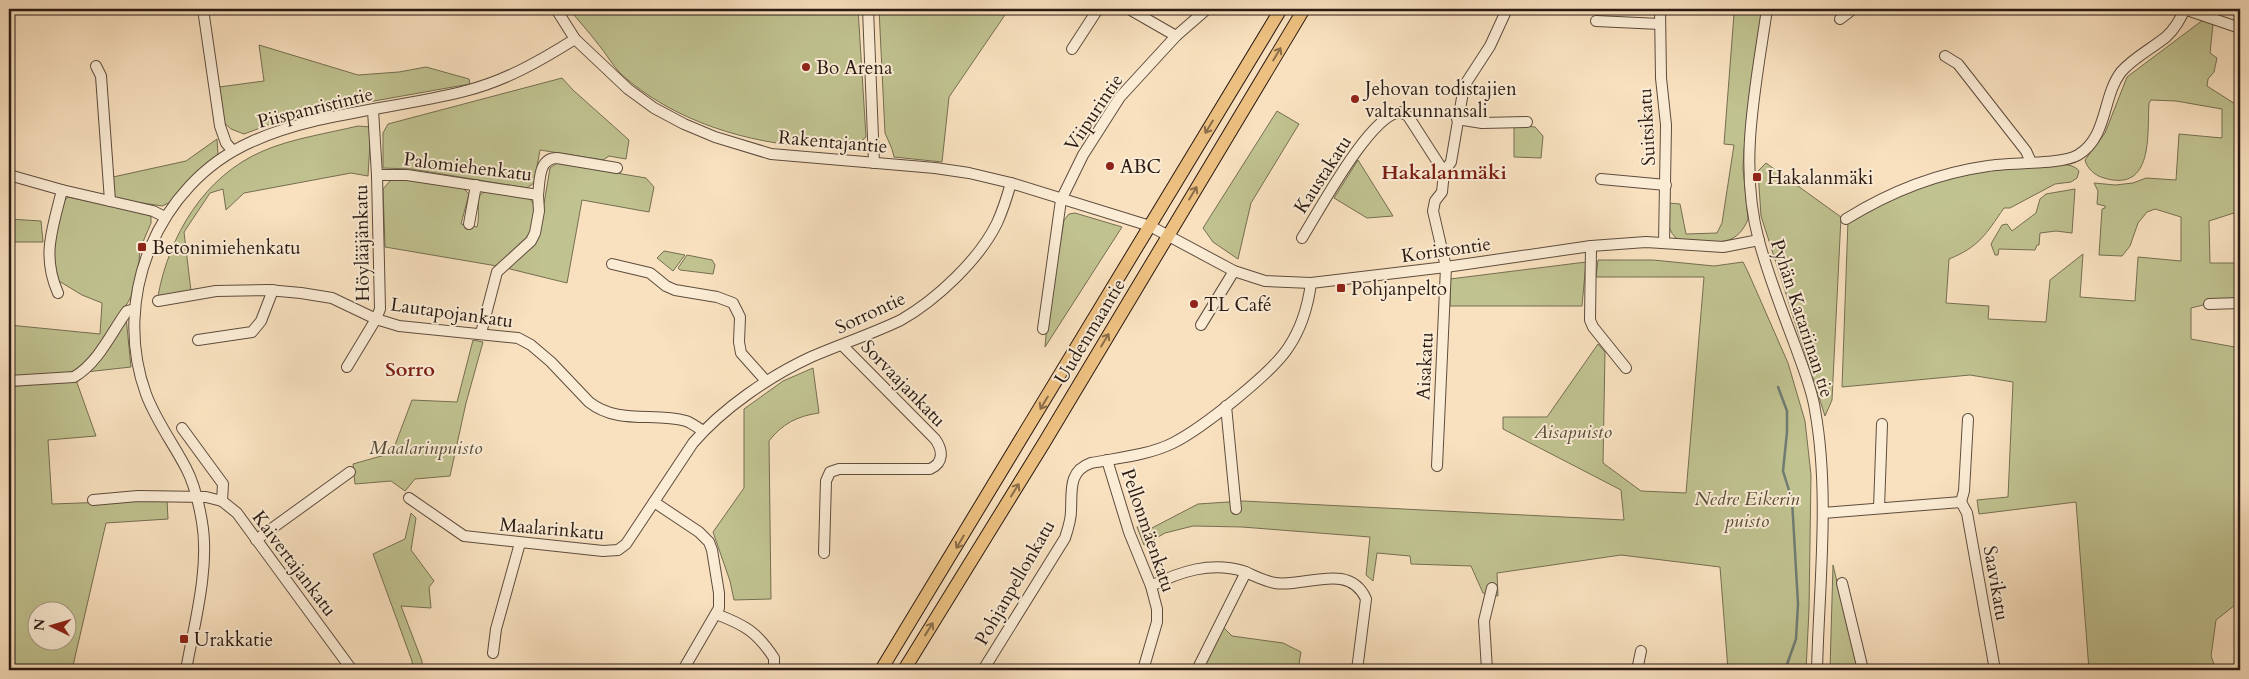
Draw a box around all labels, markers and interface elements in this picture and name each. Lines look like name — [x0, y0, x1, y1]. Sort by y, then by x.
one-way arrow — [1273, 47, 1283, 61]
place label: Bo Arena — [816, 55, 892, 81]
marker: Bo Arena — [800, 61, 812, 73]
street label: Viipurintie — [1058, 69, 1129, 156]
place label: Jehovan todistajien valtakunnansali — [1362, 76, 1517, 124]
street label: Piispanristintie — [255, 81, 376, 135]
street label: Suitsikatu — [1632, 87, 1662, 166]
marker: Jehovan todistajien valtakunnansali — [1349, 93, 1361, 105]
one-way arrow — [1204, 120, 1214, 134]
street label: Rakentajantie — [777, 124, 889, 160]
street label: Kaustakatu — [1288, 130, 1358, 219]
street label: Palomiehenkatu — [402, 146, 534, 188]
place label: ABC — [1120, 154, 1161, 180]
district label: Hakalanmäki — [1381, 159, 1507, 186]
marker: ABC — [1104, 160, 1116, 172]
place label: Hakalanmäki — [1767, 165, 1873, 191]
marker: Hakalanmäki — [1751, 171, 1763, 183]
street label: Höylääjänkatu — [348, 184, 376, 302]
one-way arrow — [1188, 186, 1199, 200]
street label: Koristontie — [1400, 231, 1493, 269]
place label: Betonimiehenkatu — [152, 235, 301, 261]
street label: Pyhän Katariinan tie — [1764, 236, 1840, 401]
marker: Betonimiehenkatu — [136, 241, 148, 253]
street label: Uudenmaantie — [1048, 274, 1132, 389]
place label: Pohjanpelto — [1351, 276, 1447, 302]
marker: Pohjanpelto — [1335, 282, 1347, 294]
street label: Sorrontie — [831, 285, 910, 340]
street label: Lautapojankatu — [389, 291, 515, 334]
place label: TL Café — [1204, 292, 1272, 318]
marker: TL Café — [1188, 298, 1200, 310]
street label: Aisakatu — [1410, 331, 1440, 401]
one-way arrow — [1101, 333, 1111, 347]
street label: Sorvaajankatu — [855, 334, 952, 433]
district label: Sorro — [385, 356, 435, 383]
one-way arrow — [1038, 395, 1048, 409]
park label: Aisapuisto — [1533, 419, 1612, 445]
park label: Maalarinpuisto — [369, 435, 483, 461]
street label: Pellonmäenkatu — [1115, 465, 1181, 596]
one-way arrow — [1010, 484, 1020, 498]
park label: Nedre Eikerin puisto — [1694, 486, 1800, 534]
street label: Kaivertajankatu — [246, 505, 343, 622]
street label: Maalarinkatu — [498, 511, 605, 547]
street label: Pohjanpellonkatu — [968, 515, 1061, 650]
one-way arrow — [954, 534, 964, 548]
street label: Saavikatu — [1977, 544, 2015, 623]
north arrow — [28, 602, 78, 652]
text: N — [30, 618, 50, 632]
one-way arrow — [925, 622, 935, 636]
place label: Urakkatie — [194, 627, 273, 653]
marker: Urakkatie — [178, 633, 190, 645]

